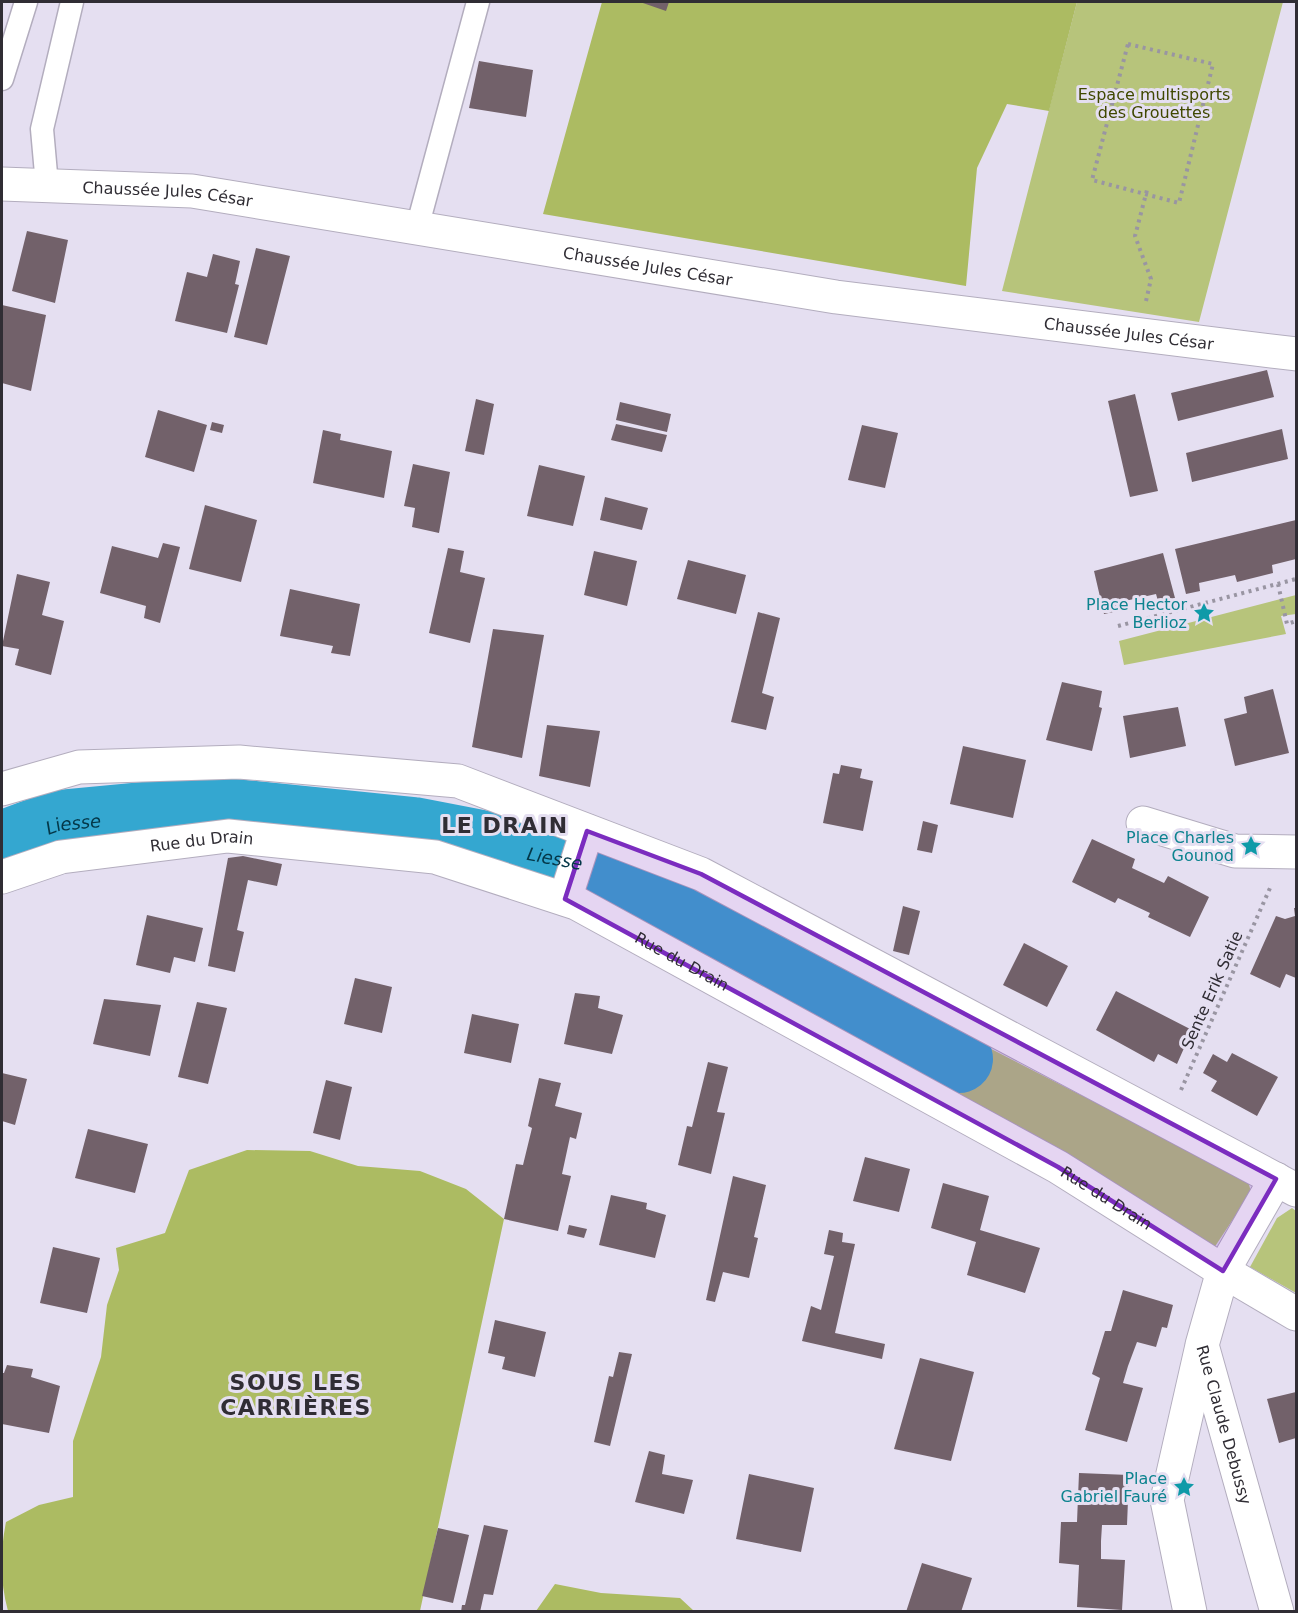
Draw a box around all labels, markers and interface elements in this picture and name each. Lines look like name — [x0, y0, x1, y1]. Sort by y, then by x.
park label: Espace multisports des Grouettes — [1078, 85, 1230, 122]
street label: Chaussée Jules César — [82, 177, 255, 210]
street label: Chaussée Jules César — [562, 243, 734, 289]
street label: Chaussée Jules César — [1043, 313, 1215, 353]
place label: Place Hector Berlioz — [1086, 595, 1187, 632]
place icon: Place Hector Berlioz — [1192, 601, 1216, 625]
water label: Liesse — [42, 809, 102, 838]
district label: LE DRAIN — [441, 813, 569, 838]
street label: Rue du Drain — [149, 826, 254, 855]
place label: Place Charles Gounod — [1126, 828, 1234, 865]
place icon: Place Charles Gounod — [1239, 834, 1263, 858]
water label: Liesse — [525, 843, 584, 874]
street label: Rue du Drain — [632, 928, 732, 994]
street label: Sente Erik Satie — [1177, 928, 1247, 1052]
street label: Rue du Drain — [1057, 1162, 1156, 1233]
street label: Rue Claude Debussy — [1193, 1343, 1256, 1507]
district label: SOUS LES CARRIÈRES — [220, 1370, 372, 1420]
place label: Place Gabriel Fauré — [1060, 1469, 1167, 1506]
place icon: Place Gabriel Fauré — [1172, 1475, 1196, 1499]

